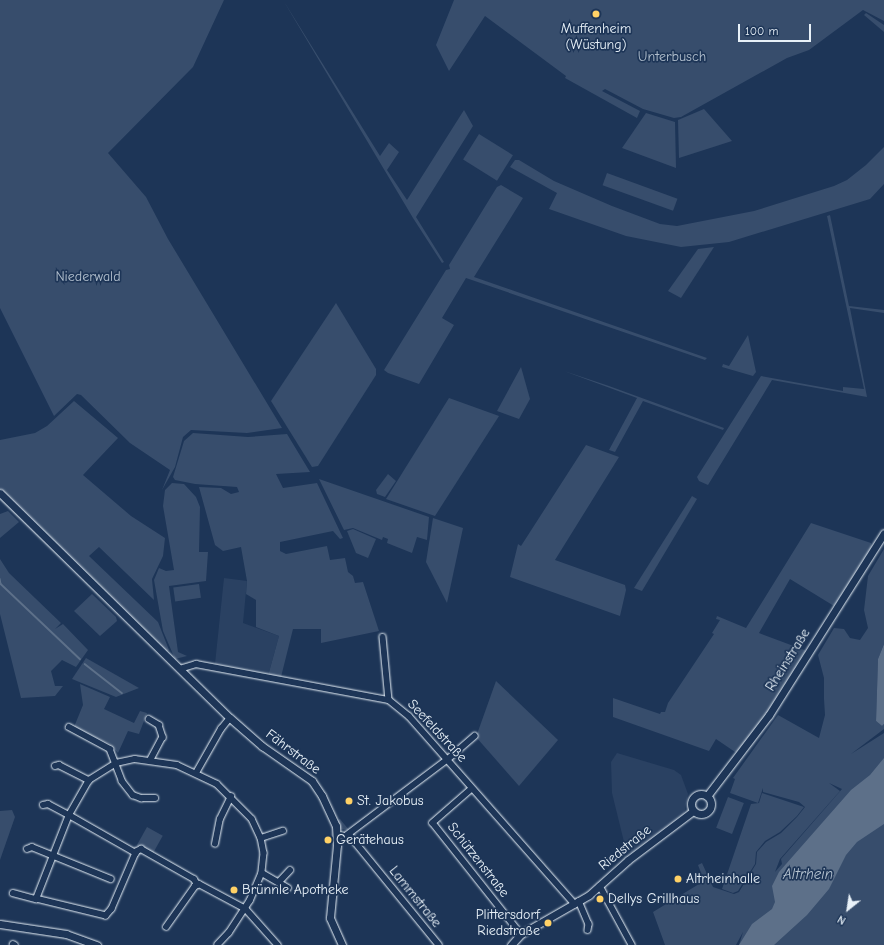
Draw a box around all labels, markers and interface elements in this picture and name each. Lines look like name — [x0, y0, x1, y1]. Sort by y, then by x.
marker: Muffenheim (Wüstung) — [591, 9, 601, 19]
scale bar — [740, 16, 813, 42]
place label: Muffenheim (Wüstung) — [561, 21, 631, 54]
text: 100 m — [745, 24, 778, 38]
park label: Unterbusch — [638, 49, 706, 65]
park label: Niederwald — [55, 269, 121, 285]
street label: Rheinstraße — [762, 626, 814, 694]
street label: Seefeldstraße — [404, 696, 470, 766]
street label: Fährstraße — [262, 726, 324, 778]
place label: St. Jakobus — [357, 793, 424, 809]
marker: St. Jakobus — [344, 796, 354, 806]
street label: Schützenstraße — [444, 819, 512, 901]
street label: Riedstraße — [595, 822, 655, 874]
place label: Gerätehaus — [336, 832, 404, 848]
marker: Gerätehaus — [323, 835, 333, 845]
street label: Lammstraße — [385, 863, 445, 931]
water label: Altrhein — [783, 866, 833, 884]
place label: Altrheinhalle — [686, 871, 760, 887]
marker: Altrheinhalle — [673, 874, 683, 884]
place label: Brünnle Apotheke — [242, 882, 348, 898]
marker: Brünnle Apotheke — [229, 885, 239, 895]
north arrow — [828, 889, 868, 929]
place label: Dellys Grillhaus — [608, 891, 699, 907]
marker: Dellys Grillhaus — [595, 894, 605, 904]
place label: Plittersdorf Riedstraße — [476, 907, 540, 940]
text: N — [835, 912, 848, 927]
marker: Plittersdorf Riedstraße — [543, 918, 553, 928]

